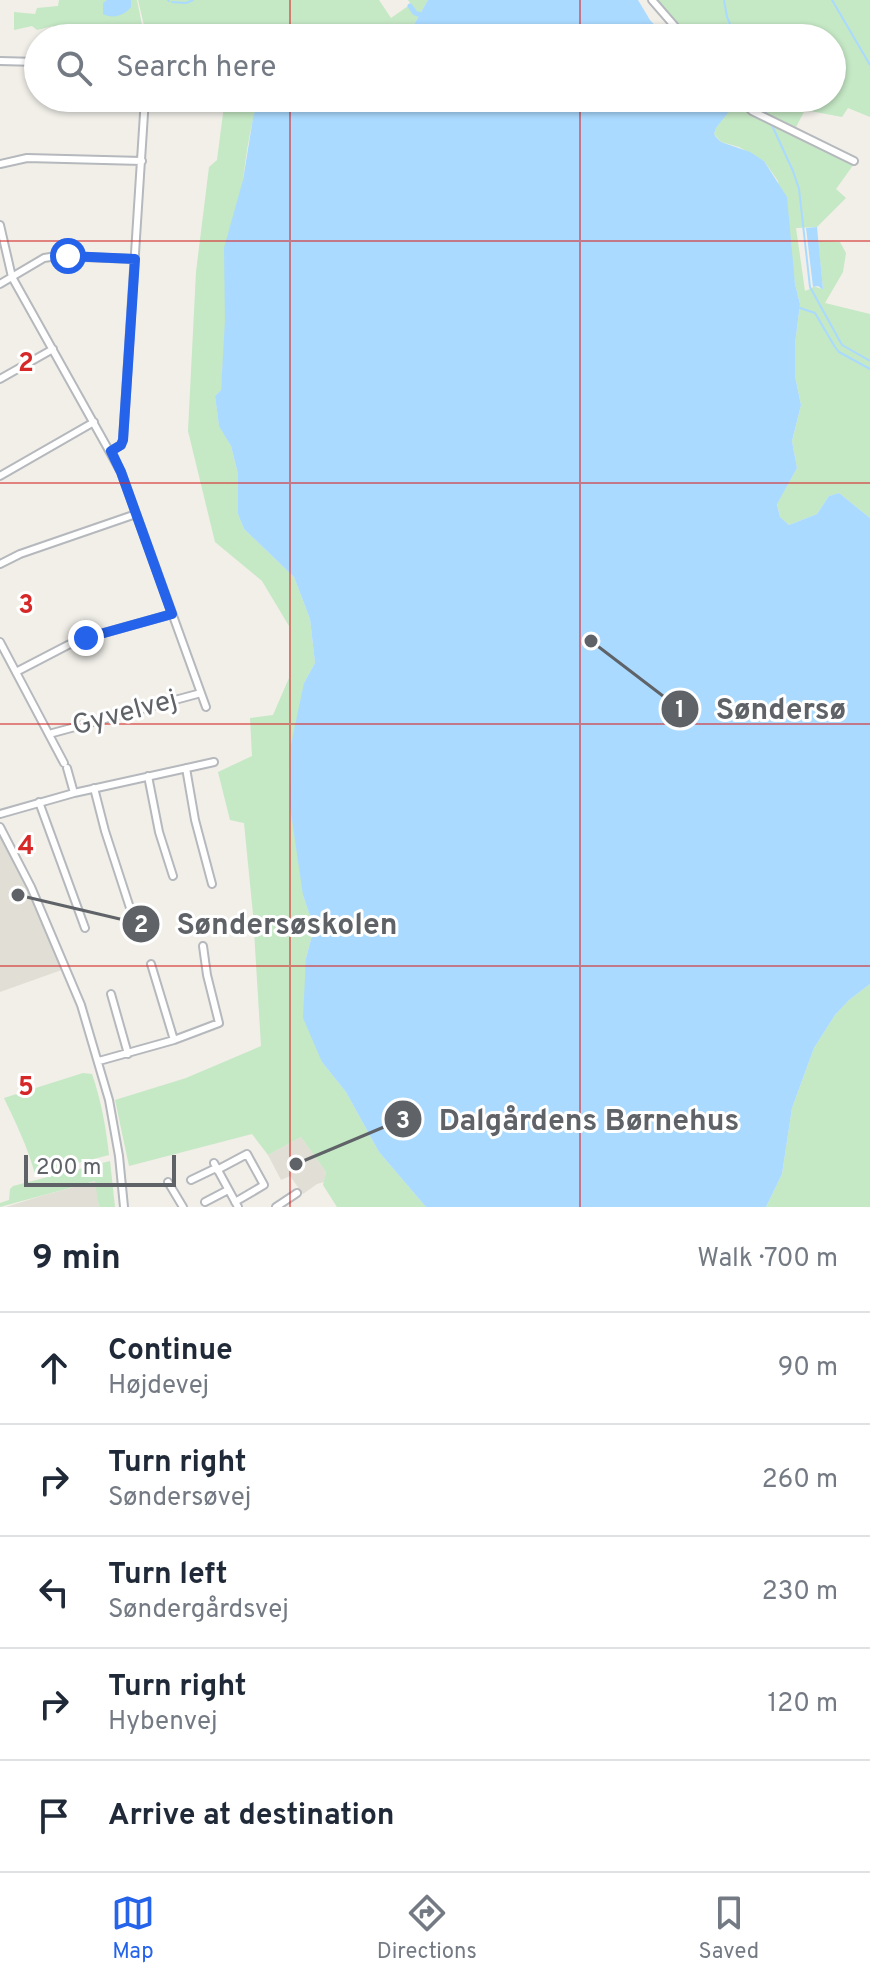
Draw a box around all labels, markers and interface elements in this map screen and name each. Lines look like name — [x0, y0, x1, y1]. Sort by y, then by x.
search box — [24, 24, 846, 112]
icon: search — [52, 46, 96, 90]
text: Search here — [116, 50, 276, 87]
route start — [50, 238, 86, 274]
text: 2 — [18, 348, 34, 381]
text: 3 — [18, 590, 34, 623]
route end — [68, 620, 104, 656]
callout: Søndersø — [660, 682, 862, 736]
street label: Gyvelvej — [69, 683, 181, 745]
text: Søndersø — [716, 693, 846, 730]
text: 1 — [675, 696, 685, 726]
text: 4 — [18, 831, 34, 864]
callout: Søndersøskolen — [121, 897, 414, 951]
text: Søndersøskolen — [176, 908, 398, 945]
text: 2 — [134, 911, 148, 941]
text: 5 — [18, 1072, 34, 1105]
callout: Dalgårdens Børnehus — [383, 1092, 755, 1146]
text: Dalgårdens Børnehus — [439, 1104, 739, 1141]
text: 3 — [396, 1107, 410, 1137]
scale bar — [24, 1151, 176, 1187]
text: 200 m — [36, 1155, 101, 1182]
text: 9 min — [32, 1238, 121, 1281]
text: Walk · 700 m — [697, 1243, 838, 1276]
text: Continue — [108, 1333, 233, 1370]
icon: ahead — [32, 1346, 76, 1390]
text: 90 m — [778, 1352, 838, 1385]
text: Højdevej — [108, 1370, 209, 1403]
text: Turn right — [108, 1445, 246, 1482]
icon: right — [32, 1458, 76, 1502]
text: 260 m — [762, 1464, 838, 1497]
text: Søndersøvej — [108, 1482, 251, 1515]
text: Turn left — [108, 1557, 228, 1594]
icon: left — [32, 1570, 76, 1614]
text: 230 m — [762, 1576, 838, 1609]
text: Søndergårdsvej — [108, 1594, 289, 1627]
text: Turn right — [108, 1669, 246, 1706]
icon: right — [32, 1682, 76, 1726]
text: 120 m — [768, 1688, 838, 1721]
text: Hybenvej — [108, 1706, 218, 1739]
icon: arrive — [32, 1794, 76, 1838]
text: Arrive at destination — [108, 1798, 394, 1835]
tab: Map — [111, 1891, 155, 1966]
tab: Directions — [377, 1891, 477, 1966]
tab: Saved — [699, 1891, 759, 1966]

